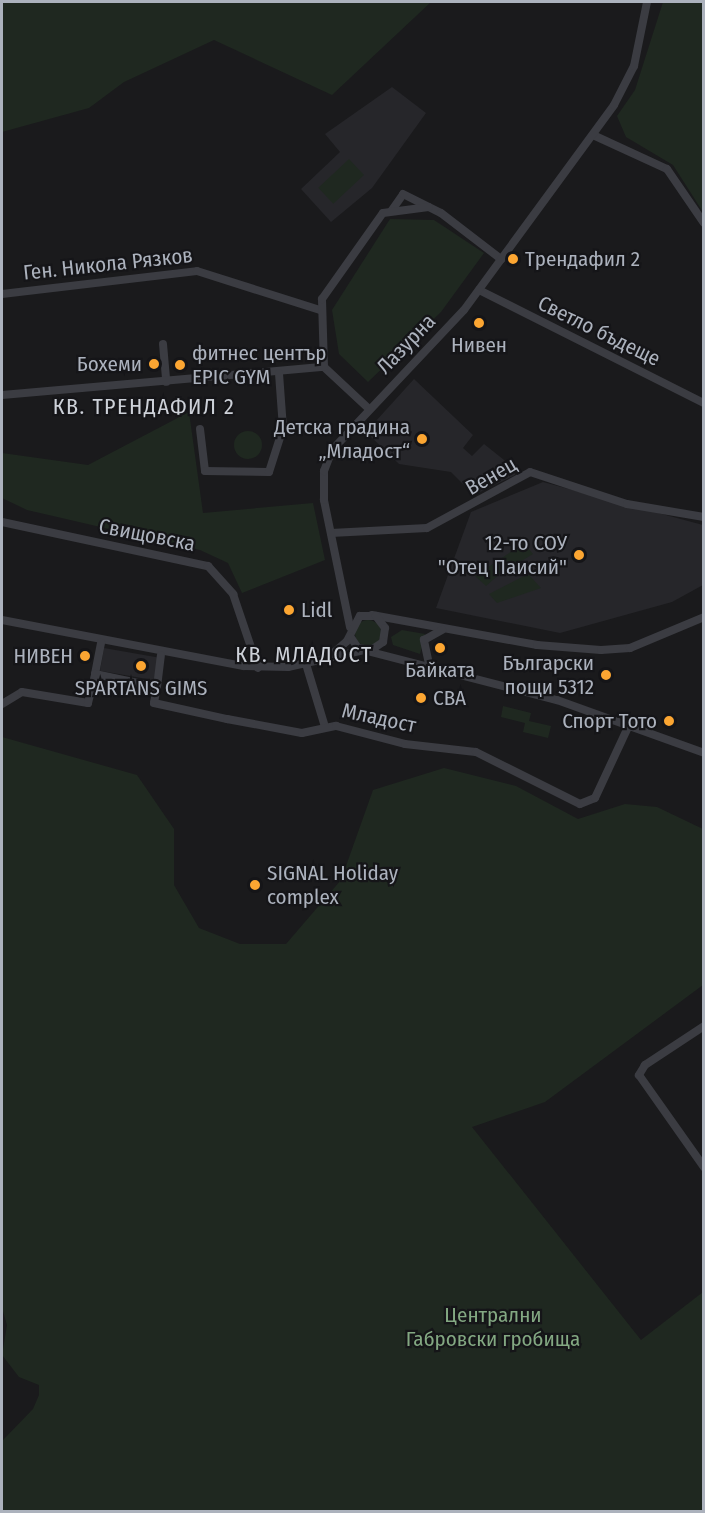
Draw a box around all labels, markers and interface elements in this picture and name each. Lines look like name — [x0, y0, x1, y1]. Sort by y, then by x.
street label: Ген. Никола Рязков — [22, 243, 194, 285]
place label: Трендафил 2 — [525, 246, 640, 272]
marker: Трендафил 2 — [506, 252, 520, 266]
street label: Светло бъдеще — [534, 291, 664, 371]
street label: Лазурна — [371, 309, 441, 379]
marker: Нивен — [472, 316, 486, 330]
place label: Нивен — [451, 332, 507, 358]
place label: фитнес център EPIC GYM — [192, 340, 326, 390]
place label: Бохеми — [77, 351, 142, 377]
marker: Бохеми — [147, 357, 161, 371]
marker: фитнес център EPIC GYM — [173, 358, 187, 372]
district label: КВ. ТРЕНДАФИЛ 2 — [53, 394, 235, 420]
place label: Детска градина „Младост“ — [274, 414, 410, 464]
marker: Детска градина „Младост“ — [415, 432, 429, 446]
street label: Венец — [461, 451, 521, 501]
street label: Свищовска — [97, 513, 197, 557]
place label: 12-то СОУ "Отец Паисий" — [438, 530, 567, 580]
marker: 12-то СОУ "Отец Паисий" — [572, 548, 586, 562]
place label: Lidl — [301, 597, 332, 623]
marker: Lidl — [282, 603, 296, 617]
marker: Байката — [433, 641, 447, 655]
district label: КВ. МЛАДОСТ — [235, 642, 373, 668]
place label: НИВЕН — [13, 643, 73, 669]
marker: НИВЕН — [78, 649, 92, 663]
place label: Български пощи 5312 — [503, 650, 594, 700]
place label: Байката — [405, 657, 475, 683]
marker: SPARTANS GIMS — [134, 659, 148, 673]
marker: Български пощи 5312 — [599, 668, 613, 682]
place label: SPARTANS GIMS — [75, 675, 207, 701]
place label: CBA — [433, 685, 466, 711]
marker: CBA — [414, 691, 428, 705]
street label: Младост — [340, 698, 418, 738]
place label: Спорт Тото — [562, 708, 657, 734]
marker: Спорт Тото — [662, 714, 676, 728]
place label: SIGNAL Holiday complex — [267, 860, 398, 910]
marker: SIGNAL Holiday complex — [248, 878, 262, 892]
park label: Централни Габровски гробища — [406, 1302, 580, 1352]

